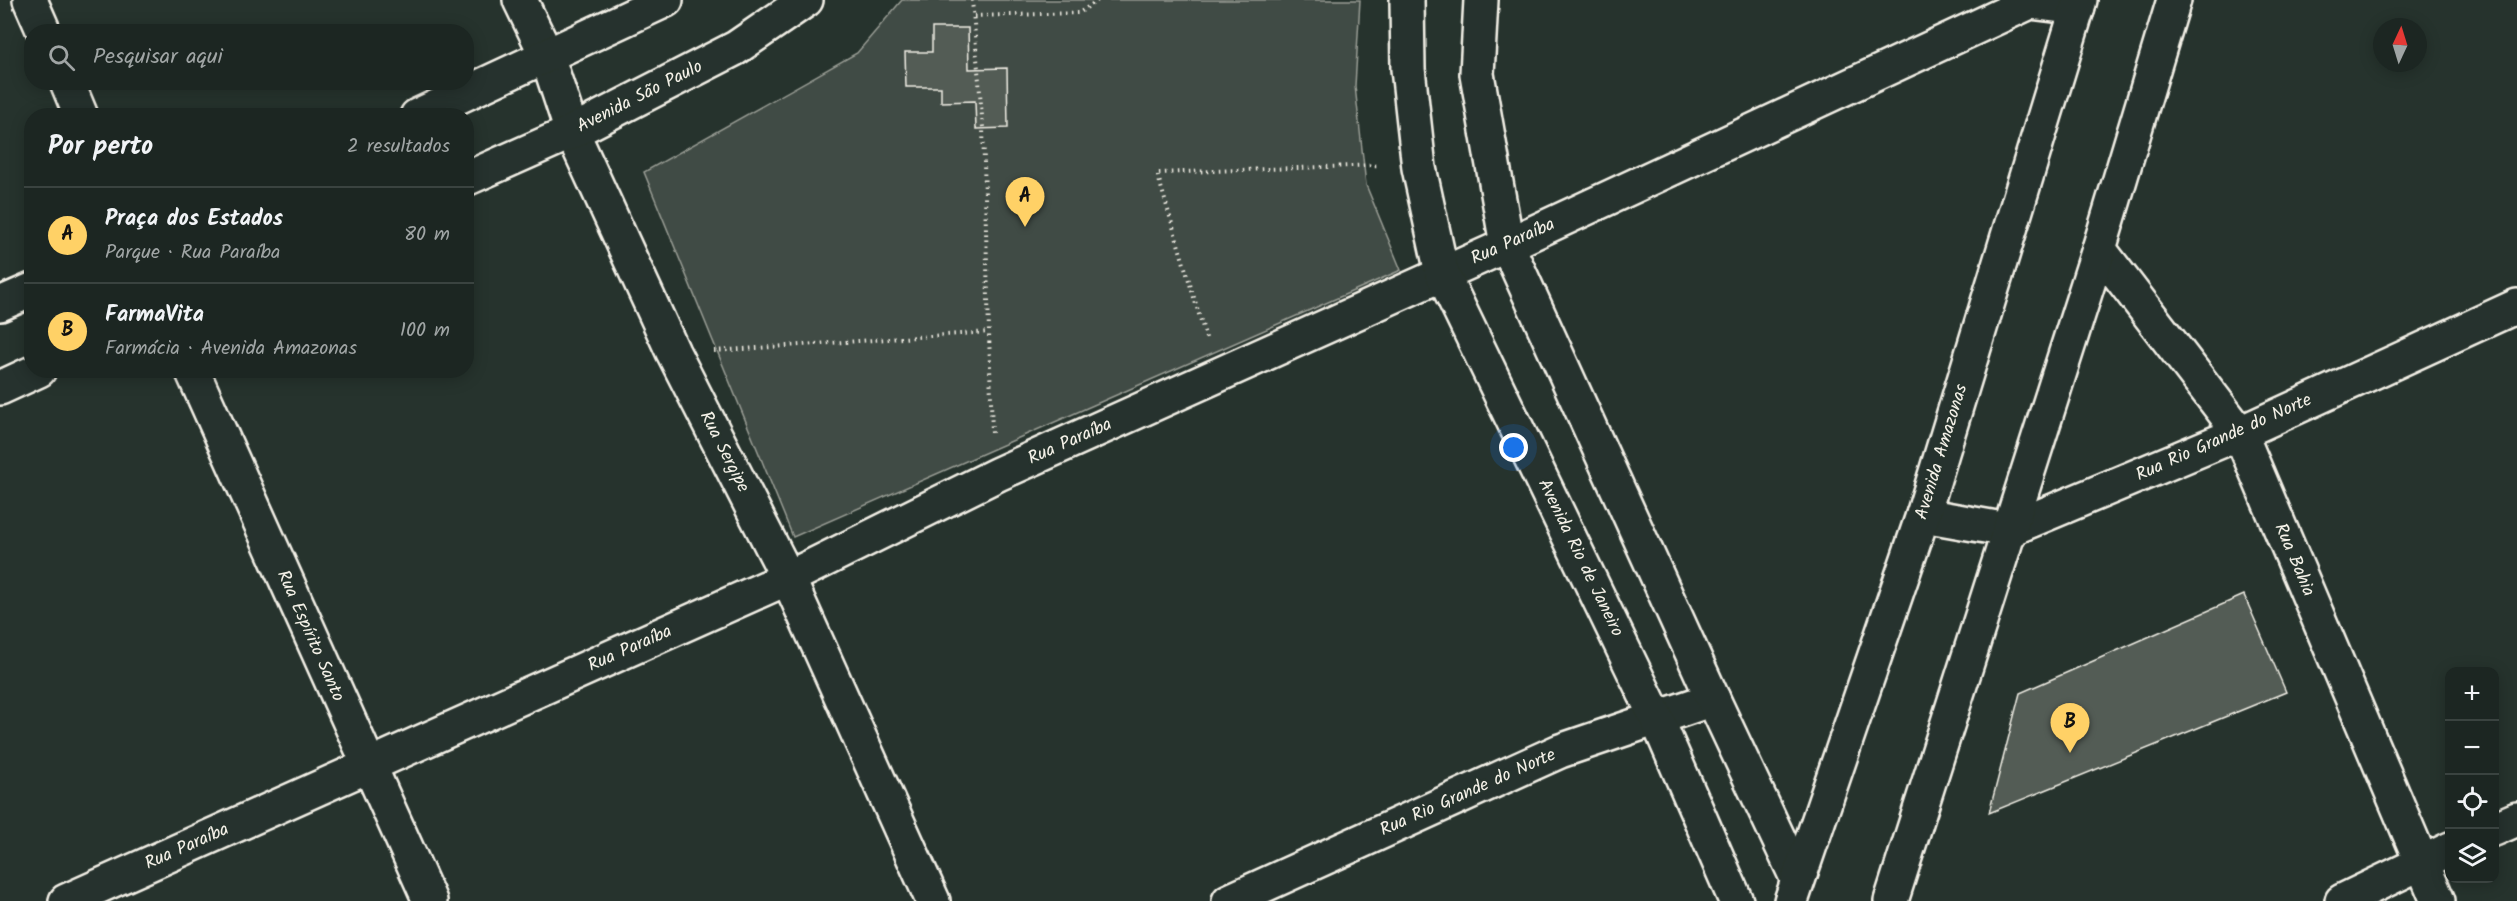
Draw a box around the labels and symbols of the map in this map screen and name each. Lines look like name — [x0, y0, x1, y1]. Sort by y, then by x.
north arrow — [2373, 18, 2427, 72]
street label: Avenida São Paulo — [572, 53, 708, 141]
pin: A — [1006, 178, 1044, 227]
street label: Rua Paraíba — [1466, 211, 1560, 273]
street label: Avenida Amazonas — [1908, 380, 1977, 523]
street label: Rua Rio Grande do Norte — [2131, 386, 2317, 490]
street label: Rua Sergipe — [691, 406, 757, 498]
street label: Rua Paraíba — [1023, 411, 1117, 473]
your location — [1499, 433, 1528, 462]
street label: Avenida Rio de Janeiro — [1529, 474, 1631, 642]
street label: Rua Bahia — [2266, 519, 2322, 601]
street label: Rua Espírito Santo — [268, 566, 352, 706]
street label: Rua Paraíba — [583, 618, 677, 680]
pin: B — [2050, 704, 2090, 753]
street label: Rua Rio Grande do Norte — [1375, 741, 1561, 845]
street label: Rua Paraíba — [140, 816, 234, 878]

